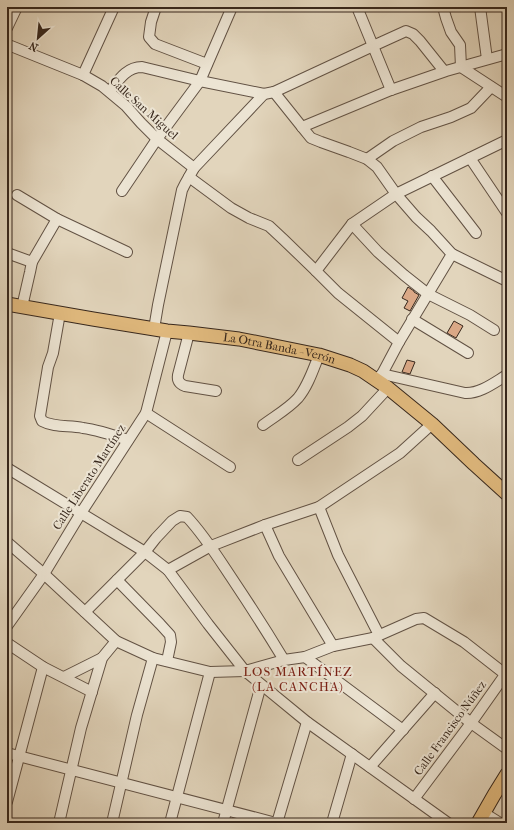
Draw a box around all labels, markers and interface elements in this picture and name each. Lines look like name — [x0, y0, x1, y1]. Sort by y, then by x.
north arrow — [18, 18, 58, 58]
text: N — [26, 38, 40, 54]
street label: Calle San Miguel — [107, 74, 182, 143]
street label: La Otra Banda - Verón — [222, 330, 337, 367]
street label: Calle Liberato Martínez — [50, 421, 129, 532]
district label: LOS MARTÍNEZ (LA CANCHA) — [243, 664, 353, 694]
street label: Calle Francisco Núñez — [411, 677, 489, 778]

